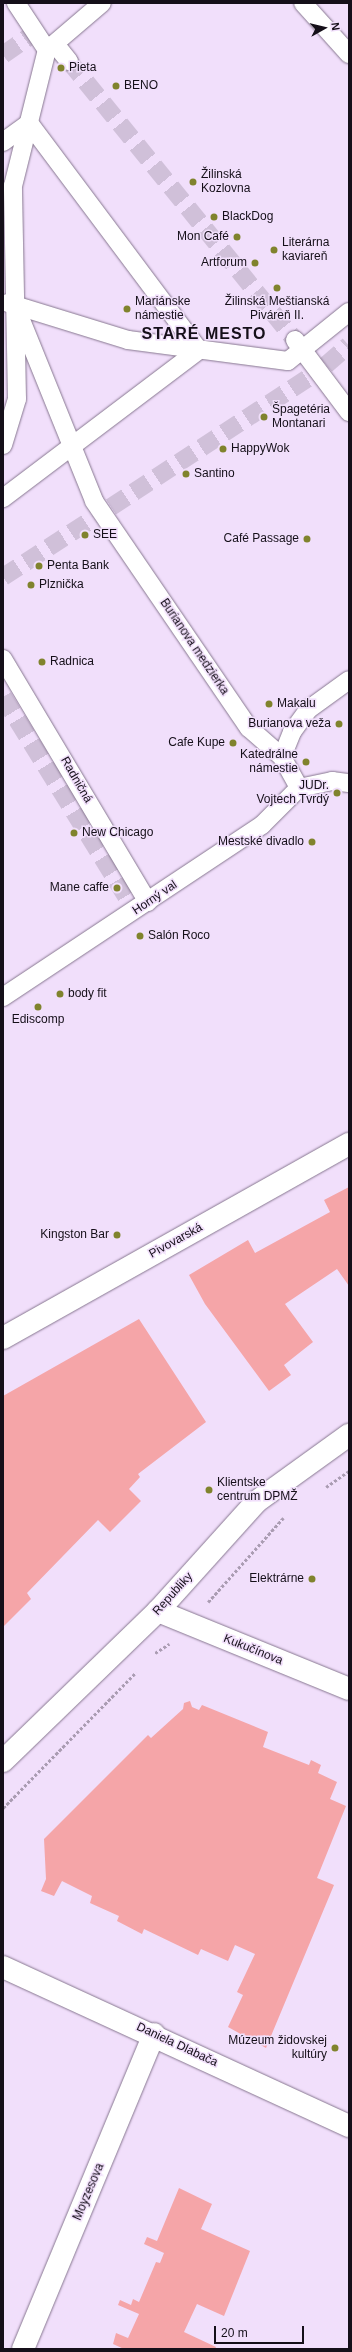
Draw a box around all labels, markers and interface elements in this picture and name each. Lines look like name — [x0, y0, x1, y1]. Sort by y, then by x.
north arrow — [304, 8, 344, 48]
text: N — [329, 22, 342, 31]
place label: Pieta — [69, 61, 96, 75]
marker: Pieta — [56, 63, 66, 73]
place label: BENO — [124, 79, 158, 93]
marker: BENO — [111, 81, 121, 91]
place label: Žilinská Kozlovna — [201, 168, 250, 196]
marker: Žilinská Kozlovna — [188, 177, 198, 187]
place label: BlackDog — [222, 210, 273, 224]
marker: BlackDog — [209, 212, 219, 222]
place label: Mon Café — [177, 230, 229, 244]
marker: Mon Café — [232, 232, 242, 242]
place label: Literárna kaviareň — [282, 236, 329, 264]
marker: Literárna kaviareň — [269, 245, 279, 255]
place label: Artforum — [201, 256, 247, 270]
marker: Artforum — [250, 258, 260, 268]
marker: Žilinská Meštianská Piváreň II. — [272, 283, 282, 293]
place label: Mariánske námestie — [135, 295, 190, 323]
place label: Žilinská Meštianská Piváreň II. — [225, 295, 329, 323]
marker: Mariánske námestie — [122, 304, 132, 314]
district label: STARÉ MESTO — [141, 324, 267, 344]
place label: Špagetéria Montanari — [272, 403, 330, 431]
marker: Špagetéria Montanari — [259, 412, 269, 422]
place label: HappyWok — [231, 442, 289, 456]
marker: HappyWok — [218, 444, 228, 454]
place label: Santino — [194, 467, 235, 481]
marker: Santino — [181, 469, 191, 479]
place label: SEE — [93, 528, 117, 542]
marker: SEE — [80, 530, 90, 540]
place label: Café Passage — [224, 532, 299, 546]
marker: Café Passage — [302, 534, 312, 544]
place label: Penta Bank — [47, 559, 109, 573]
marker: Penta Bank — [34, 561, 44, 571]
place label: Plznička — [39, 578, 84, 592]
marker: Plznička — [26, 580, 36, 590]
street label: Burianova medzierka — [157, 596, 231, 698]
place label: Radnica — [50, 655, 94, 669]
marker: Radnica — [37, 657, 47, 667]
place label: Makalu — [277, 697, 316, 711]
marker: Makalu — [264, 699, 274, 709]
place label: Burianova veža — [248, 717, 331, 731]
marker: Burianova veža — [334, 719, 344, 729]
place label: Cafe Kupe — [168, 736, 225, 750]
marker: Cafe Kupe — [228, 738, 238, 748]
place label: Katedrálne námestie — [240, 748, 298, 776]
street label: Radničná — [57, 754, 95, 806]
marker: Katedrálne námestie — [301, 757, 311, 767]
place label: JUDr. Vojtech Tvrdý — [256, 779, 329, 807]
marker: JUDr. Vojtech Tvrdý — [332, 788, 342, 798]
place label: New Chicago — [82, 826, 153, 840]
marker: New Chicago — [69, 828, 79, 838]
place label: Mestské divadlo — [218, 835, 304, 849]
marker: Mestské divadlo — [307, 837, 317, 847]
street label: Horný val — [130, 878, 180, 918]
place label: Mane caffe — [50, 881, 109, 895]
marker: Mane caffe — [112, 883, 122, 893]
place label: Salón Roco — [148, 929, 210, 943]
marker: Salón Roco — [135, 931, 145, 941]
place label: body fit — [68, 987, 107, 1001]
marker: body fit — [55, 989, 65, 999]
marker: Ediscomp — [33, 1002, 43, 1012]
place label: Ediscomp — [12, 1013, 64, 1027]
street label: Pivovarská — [147, 1220, 205, 1262]
place label: Kingston Bar — [40, 1228, 109, 1242]
marker: Kingston Bar — [112, 1230, 122, 1240]
place label: Klientske centrum DPMŽ — [217, 1476, 298, 1504]
marker: Klientske centrum DPMŽ — [204, 1485, 214, 1495]
street label: Republiky — [150, 1570, 196, 1618]
place label: Elektrárne — [249, 1572, 304, 1586]
marker: Elektrárne — [307, 1574, 317, 1584]
street label: Kukučínova — [221, 1632, 285, 1668]
street label: Daniela Dlabača — [134, 2020, 220, 2070]
place label: Múzeum židovskej kultúry — [228, 2034, 327, 2062]
marker: Múzeum židovskej kultúry — [330, 2043, 340, 2053]
street label: Moyzesova — [71, 2161, 107, 2223]
scale bar — [216, 2318, 306, 2344]
text: 20 m — [221, 2326, 248, 2340]

